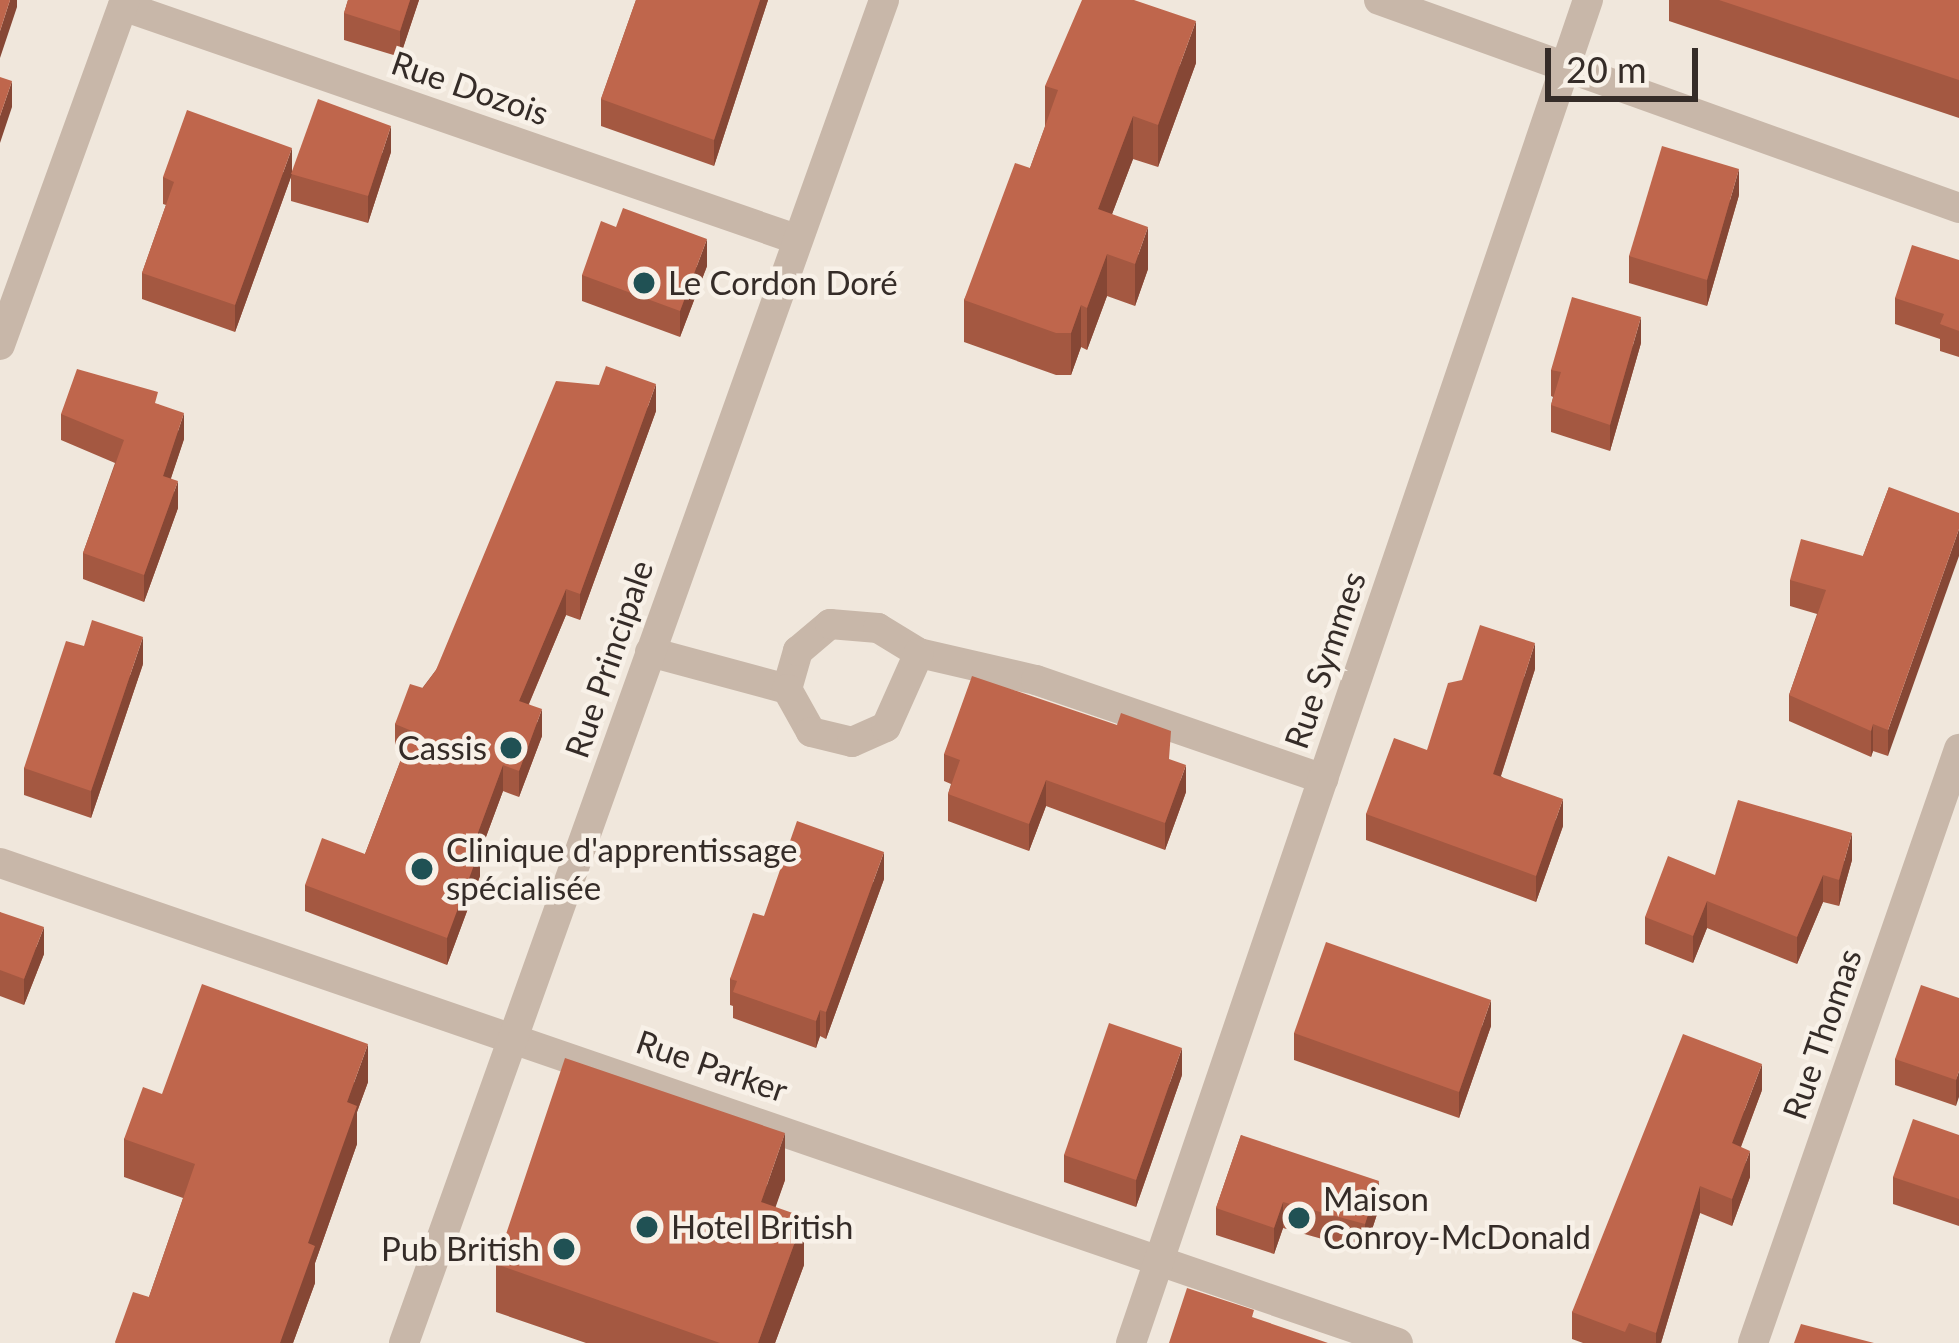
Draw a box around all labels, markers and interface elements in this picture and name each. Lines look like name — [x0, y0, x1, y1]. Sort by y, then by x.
scale bar — [1551, 24, 1704, 98]
street label: Rue Dozois — [386, 43, 554, 133]
text: 20 m — [1566, 47, 1647, 91]
place label: Le Cordon Doré — [668, 263, 898, 303]
marker: Le Cordon Doré — [631, 270, 657, 296]
street label: Rue Principale — [557, 555, 661, 763]
street label: Rue Symmes — [1276, 566, 1374, 754]
place label: Cassis — [398, 728, 487, 768]
marker: Cassis — [498, 735, 524, 761]
place label: Clinique d'apprentissage spécialisée — [446, 830, 798, 908]
marker: Clinique d'apprentissage spécialisée — [409, 856, 435, 882]
street label: Rue Thomas — [1774, 943, 1870, 1125]
street label: Rue Parker — [631, 1022, 793, 1110]
place label: Maison Conroy-McDonald — [1323, 1179, 1591, 1257]
marker: Maison Conroy-McDonald — [1286, 1205, 1312, 1231]
place label: Hotel British — [671, 1207, 853, 1247]
marker: Hotel British — [634, 1214, 660, 1240]
place label: Pub British — [381, 1229, 540, 1269]
marker: Pub British — [551, 1236, 577, 1262]

